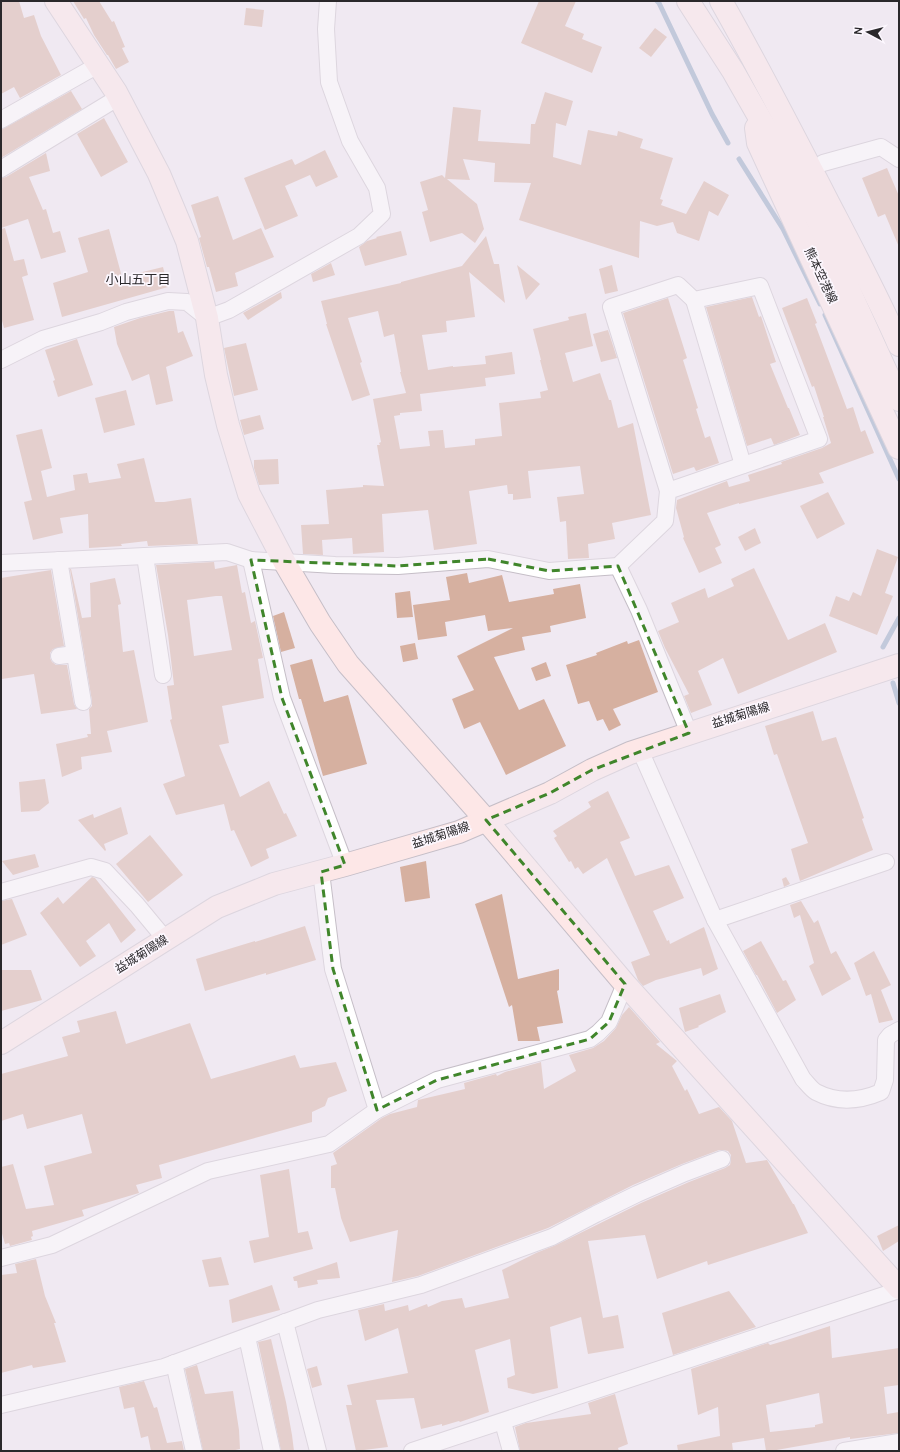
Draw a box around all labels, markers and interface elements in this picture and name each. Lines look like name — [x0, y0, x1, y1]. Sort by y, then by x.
north arrow — [848, 12, 888, 52]
text: N — [852, 26, 866, 36]
street label: 熊本空港線 — [800, 245, 840, 307]
district label: 小山五丁目 — [105, 273, 171, 289]
street label: 益城菊陽線 — [710, 700, 772, 732]
street label: 益城菊陽線 — [410, 819, 472, 853]
street label: 益城菊陽線 — [112, 932, 172, 978]

